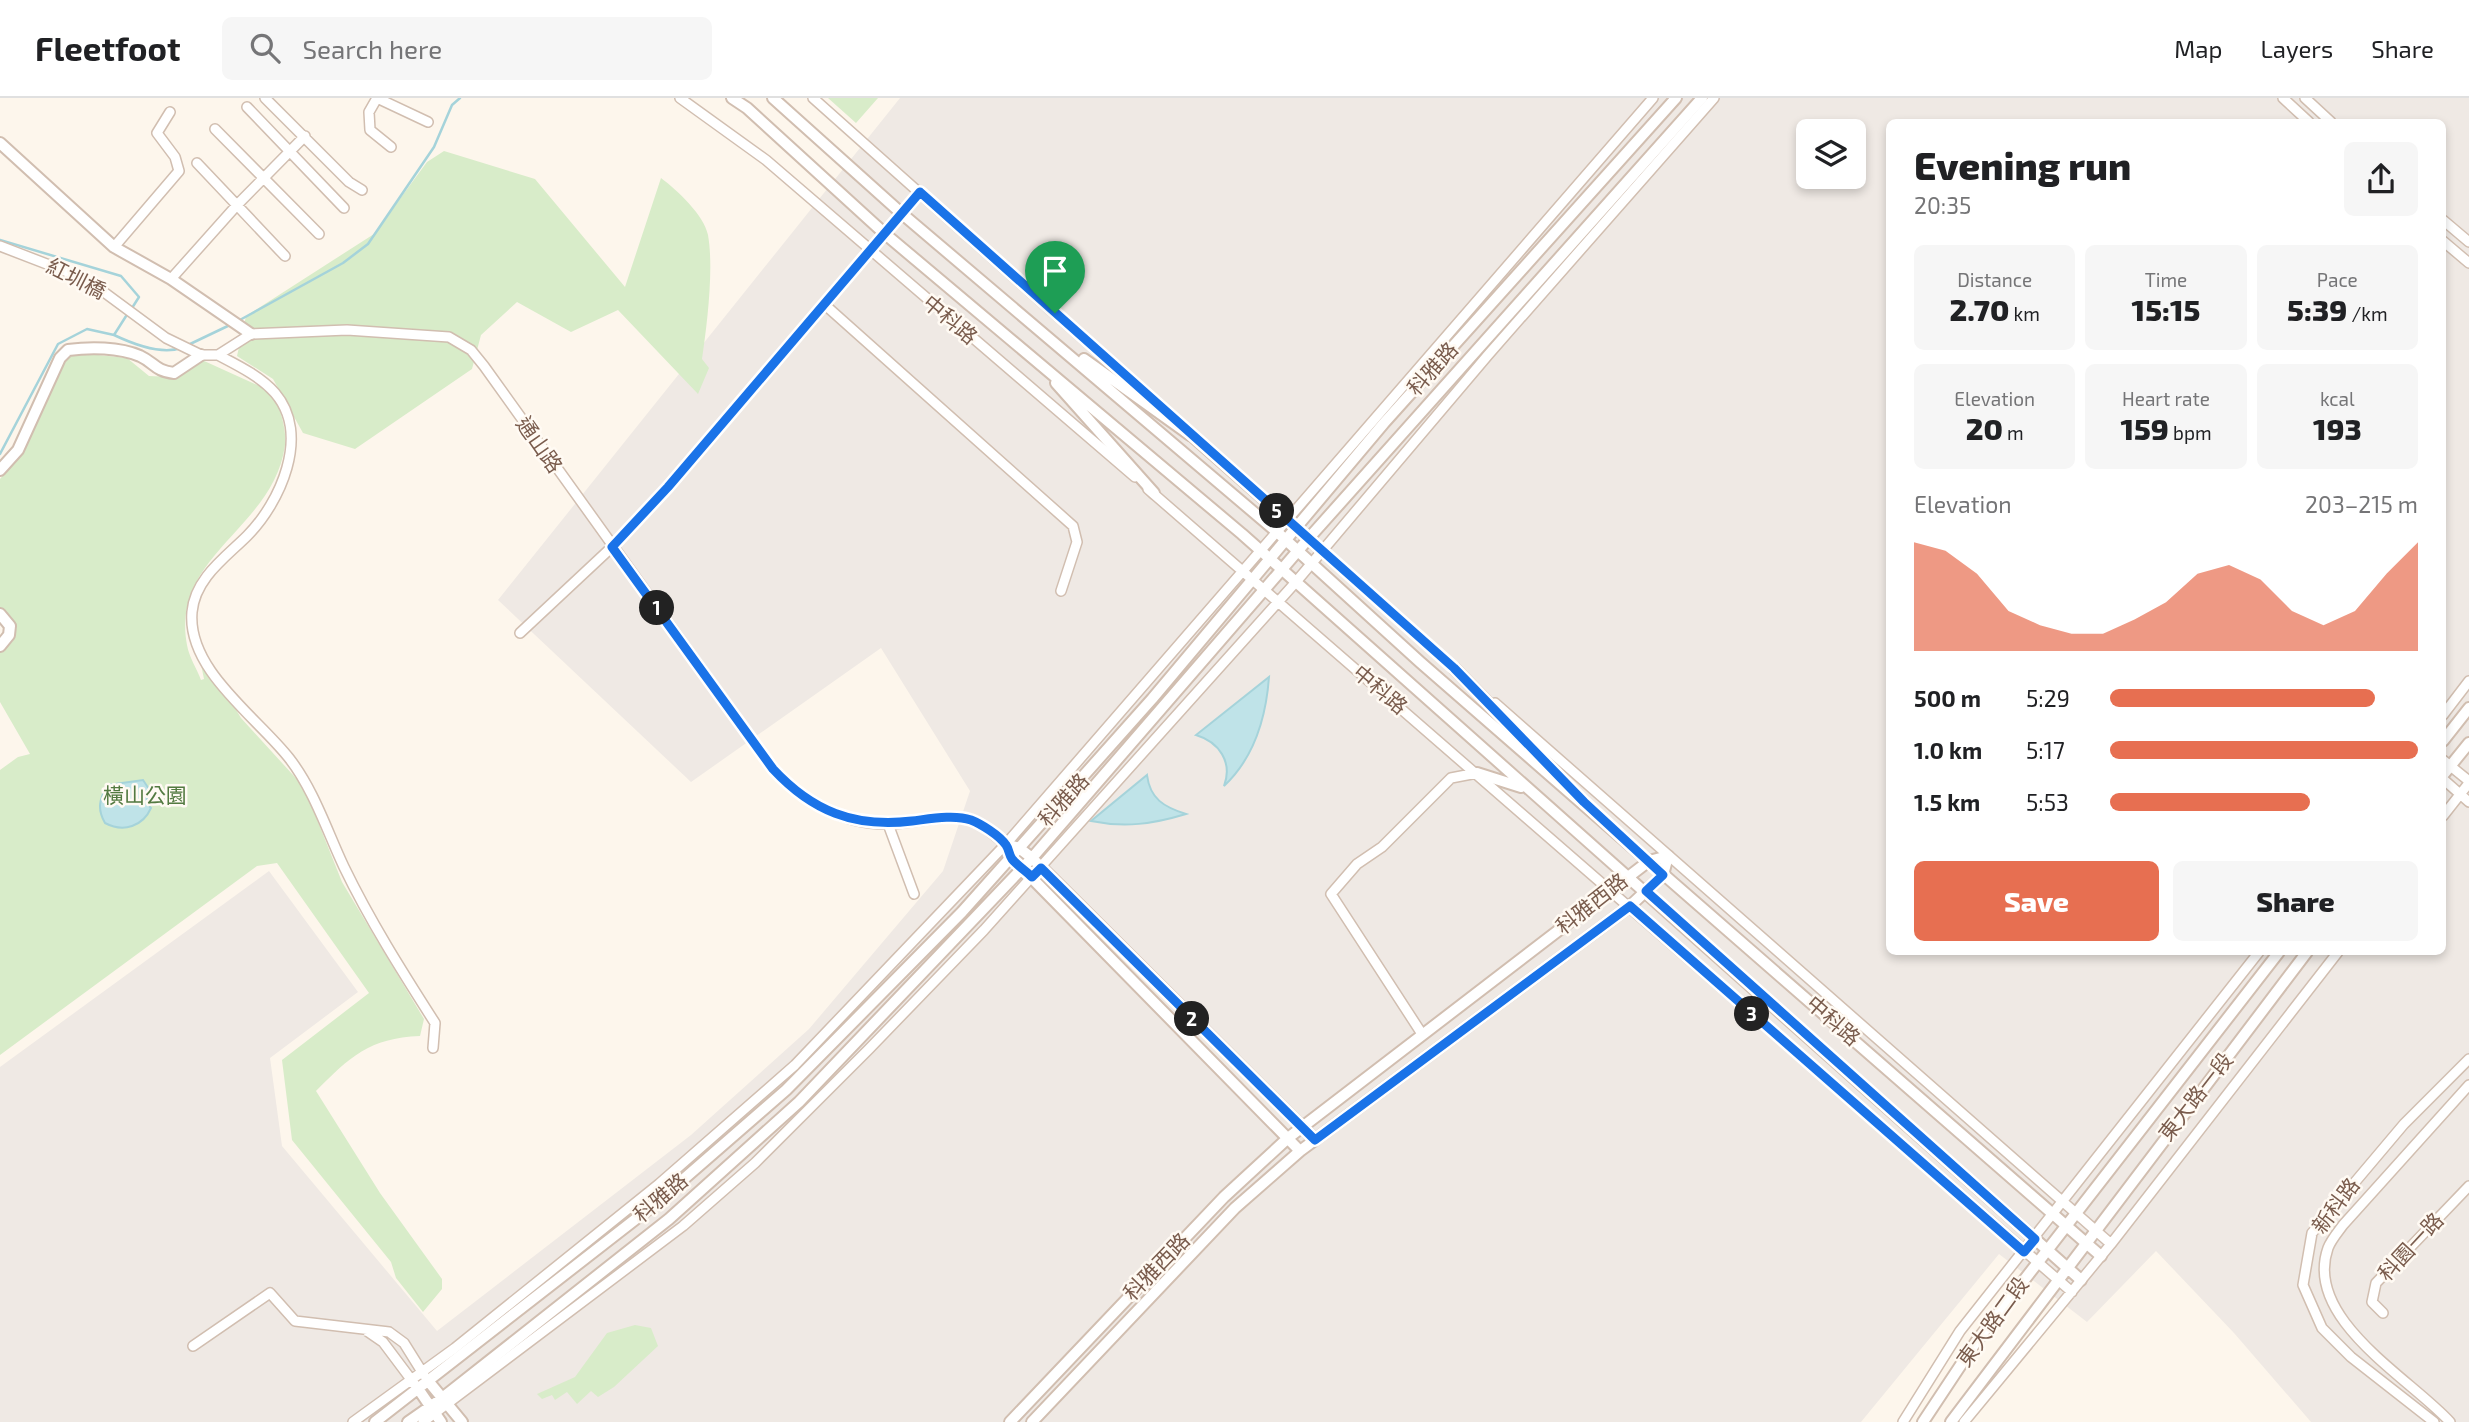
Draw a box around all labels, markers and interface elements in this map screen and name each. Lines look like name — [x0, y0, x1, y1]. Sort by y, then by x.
search box — [222, 17, 712, 80]
text: Fleetfoot — [35, 28, 180, 68]
icon: search — [246, 29, 284, 67]
text: Search here — [302, 33, 442, 64]
text: Map — [2174, 34, 2222, 63]
text: Layers — [2260, 34, 2333, 63]
text: Share — [2371, 34, 2434, 63]
map controls — [1796, 119, 1866, 189]
button: layers — [1796, 119, 1866, 189]
text: Evening run — [1914, 142, 2131, 188]
button: share — [2344, 142, 2418, 216]
text: 20:35 — [1914, 191, 1971, 219]
pin — [1025, 241, 1085, 313]
street label: 紅圳橋 — [43, 252, 110, 303]
icon: arrive — [1036, 252, 1074, 290]
text: Distance — [1957, 268, 2032, 291]
text: Time — [2145, 268, 2187, 291]
text: Pace — [2317, 268, 2358, 291]
street label: 中科路 — [919, 289, 983, 349]
text: 2.70 — [1949, 291, 2009, 327]
text: 15:15 — [2132, 291, 2200, 327]
text: 5:39 — [2287, 291, 2347, 327]
text: km — [2009, 302, 2040, 325]
text: /km — [2347, 302, 2388, 325]
street label: 科雅路 — [1402, 336, 1462, 400]
text: Elevation — [1954, 387, 2035, 410]
text: Heart rate — [2122, 387, 2210, 410]
text: kcal — [2320, 387, 2355, 410]
text: 20 — [1966, 410, 2003, 446]
text: 159 — [2120, 410, 2169, 446]
text: 193 — [2313, 410, 2362, 446]
street label: 通山路 — [512, 411, 569, 477]
text: m — [2003, 421, 2024, 444]
text: bpm — [2169, 421, 2212, 444]
text: Elevation — [1914, 490, 2012, 518]
text: 203–215 m — [2305, 490, 2418, 518]
pin: 5 — [1260, 494, 1294, 528]
text: 5 — [1271, 499, 1282, 522]
pin: 1 — [640, 590, 674, 626]
text: 1 — [652, 596, 661, 619]
street label: 中科路 — [1349, 659, 1413, 719]
text: 500 m — [1914, 684, 1981, 712]
text: 5:29 — [2026, 684, 2070, 712]
text: 1.0 km — [1914, 736, 1982, 764]
text: 5:17 — [2026, 736, 2065, 764]
street label: 科雅路 — [1033, 767, 1093, 831]
park label: 橫山公園 — [103, 782, 187, 807]
text: 1.5 km — [1914, 788, 1980, 816]
text: 5:53 — [2026, 788, 2069, 816]
button: Save — [1914, 861, 2159, 941]
button: Share — [2173, 861, 2418, 941]
street label: 科雅西路 — [1550, 867, 1632, 939]
street label: 中科路 — [1802, 990, 1866, 1050]
pin: 3 — [1734, 996, 1770, 1032]
pin: 2 — [1174, 1002, 1210, 1037]
text: 3 — [1746, 1002, 1757, 1025]
text: 2 — [1186, 1007, 1197, 1030]
street label: 東大路一段 — [2153, 1047, 2237, 1145]
street label: 科雅路 — [628, 1167, 692, 1227]
street label: 新科路 — [2306, 1172, 2364, 1238]
street label: 科園一路 — [2372, 1207, 2448, 1285]
street label: 科雅西路 — [1118, 1227, 1194, 1305]
street label: 東大路二段 — [1951, 1271, 2033, 1371]

